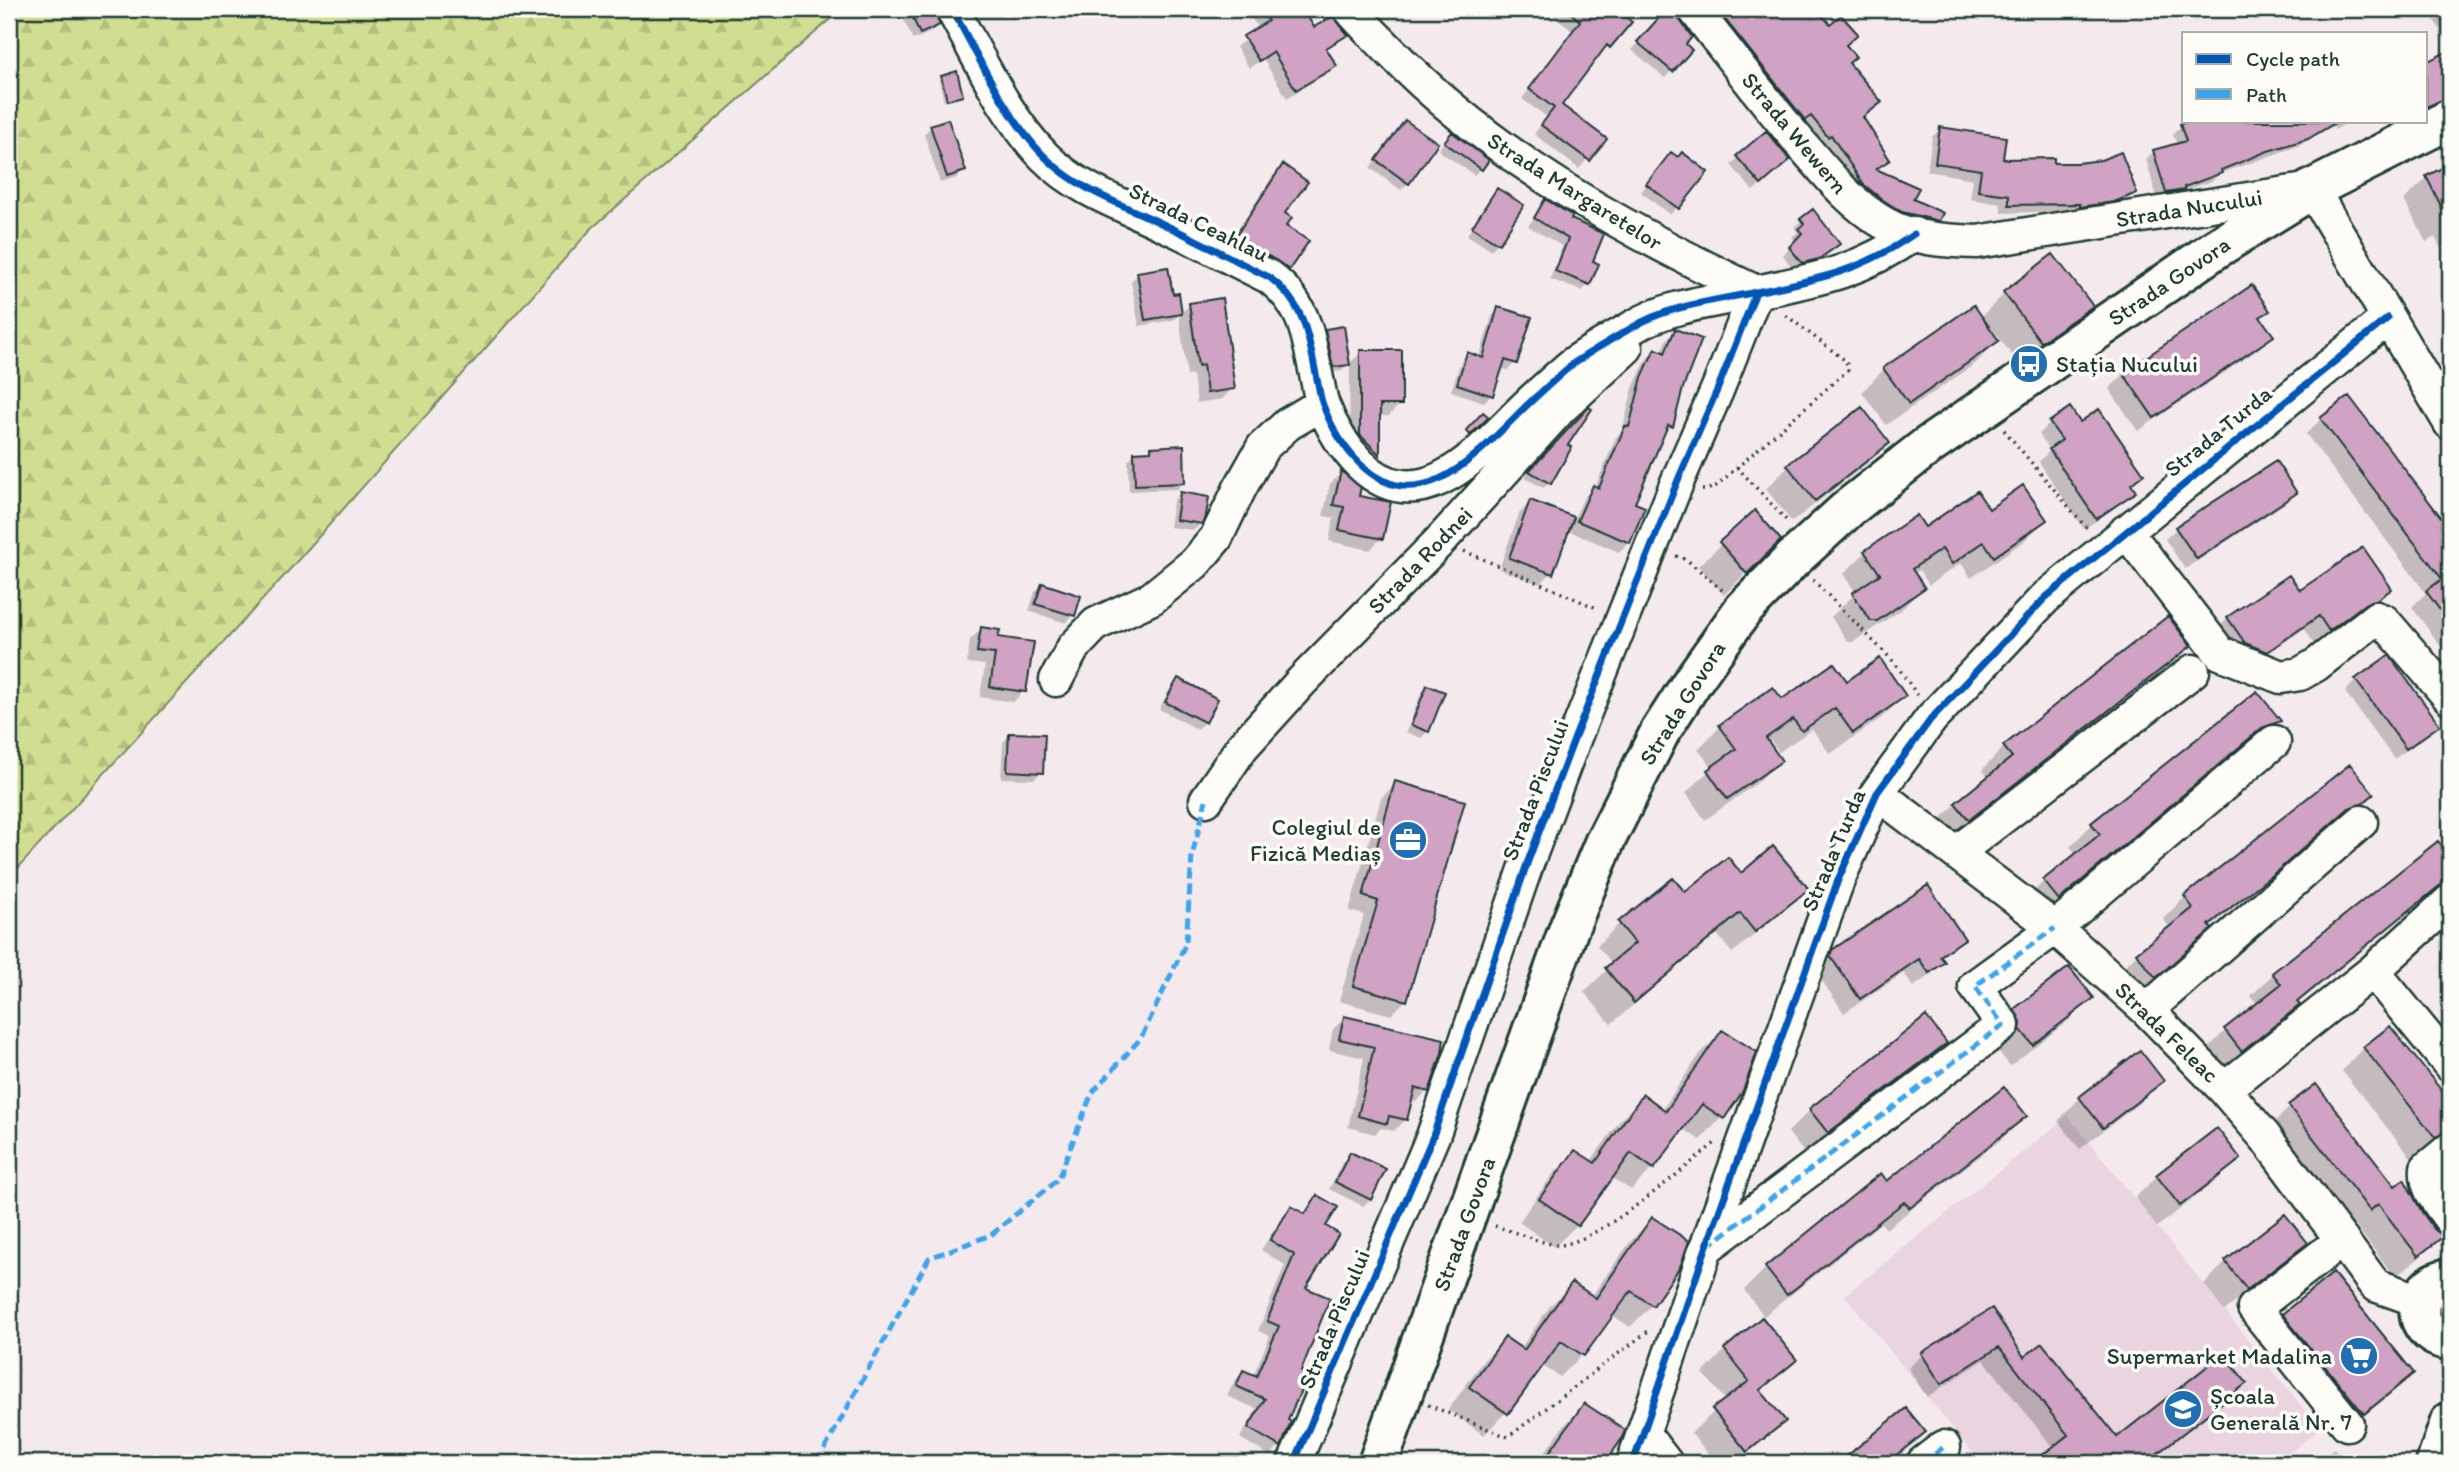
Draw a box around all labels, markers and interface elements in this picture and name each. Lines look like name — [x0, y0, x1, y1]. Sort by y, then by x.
legend — [2182, 32, 2428, 122]
text: Cycle path — [2246, 46, 2340, 71]
street label: Strada Wewern — [1736, 66, 1854, 200]
text: Path — [2246, 82, 2287, 107]
street label: Strada Margaretelor — [1482, 126, 1668, 256]
street label: Strada Ceahlau — [1125, 176, 1274, 268]
street label: Strada Nucului — [2114, 183, 2264, 233]
street label: Strada Govora — [2103, 230, 2235, 332]
bus stop icon: Stația Nucului — [2008, 343, 2050, 385]
place label: Stația Nucului — [2056, 350, 2198, 378]
street label: Strada Turda — [2159, 379, 2277, 483]
street label: Strada Rodnei — [1362, 500, 1478, 620]
street label: Strada Govora — [1633, 636, 1731, 770]
street label: Strada Piscului — [1495, 716, 1575, 864]
street label: Strada Turda — [1795, 785, 1871, 915]
place label: Colegiul de Fizică Mediaș — [1250, 813, 1381, 867]
office icon: Colegiul de Fizică Mediaș — [1387, 819, 1429, 861]
street label: Strada Feleac — [2109, 976, 2225, 1088]
street label: Strada Govora — [1427, 1153, 1501, 1295]
street label: Strada Piscului — [1292, 1245, 1376, 1393]
supermarket icon: Supermarket Madalina — [2338, 1335, 2380, 1377]
place label: Supermarket Madalina — [2107, 1342, 2332, 1370]
place label: Școala Generală Nr. 7 — [2210, 1382, 2352, 1436]
school or university icon: Școala Generală Nr. 7 — [2162, 1388, 2204, 1430]

